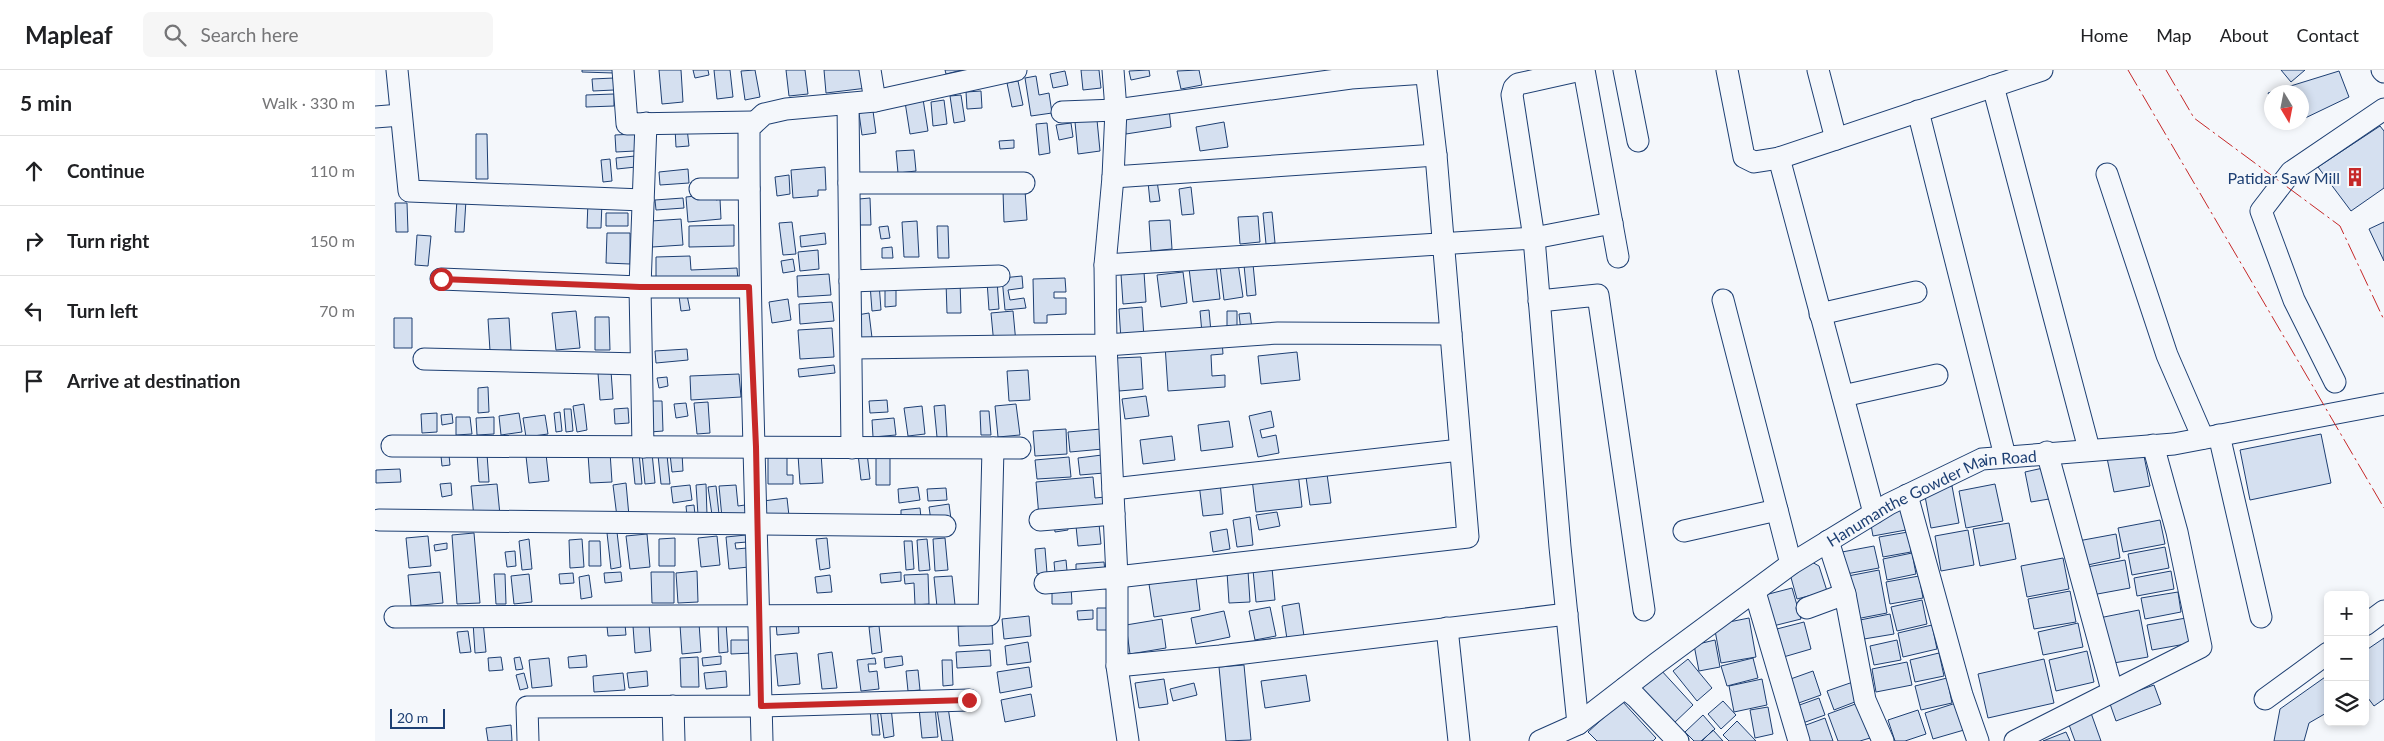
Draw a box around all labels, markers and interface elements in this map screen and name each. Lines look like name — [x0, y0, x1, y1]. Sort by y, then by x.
search box — [143, 12, 493, 57]
text: Mapleaf — [25, 20, 113, 49]
icon: search — [161, 21, 189, 49]
text: Search here — [201, 23, 299, 46]
text: Home — [2080, 24, 2128, 46]
text: Map — [2156, 24, 2192, 46]
text: About — [2220, 24, 2269, 46]
text: Contact — [2297, 24, 2359, 46]
north arrow — [2264, 85, 2309, 130]
text: 5 min — [20, 90, 72, 115]
text: Walk · 330 m — [262, 93, 355, 112]
icon: ahead — [20, 157, 48, 185]
text: Continue — [67, 159, 145, 182]
text: 110 m — [310, 161, 355, 180]
building icon: Patidar Saw Mill — [2344, 166, 2366, 188]
place label: Patidar Saw Mill — [2228, 168, 2340, 187]
icon: right — [20, 227, 48, 255]
text: Turn right — [67, 229, 149, 252]
text: 150 m — [310, 231, 355, 250]
route start — [430, 268, 453, 291]
icon: left — [20, 297, 48, 325]
text: Turn left — [67, 299, 138, 322]
text: 70 m — [319, 301, 355, 320]
icon: arrive — [20, 367, 48, 395]
text: Arrive at destination — [67, 369, 240, 392]
street label: Hanumanthe Gowder Main Road — [1823, 445, 2037, 550]
map controls — [2324, 591, 2369, 726]
button: + — [2324, 591, 2369, 636]
button: − — [2324, 636, 2369, 681]
button: layers — [2324, 681, 2369, 726]
route end — [958, 689, 981, 712]
scale bar — [390, 706, 445, 729]
text: 20 m — [397, 709, 428, 726]

